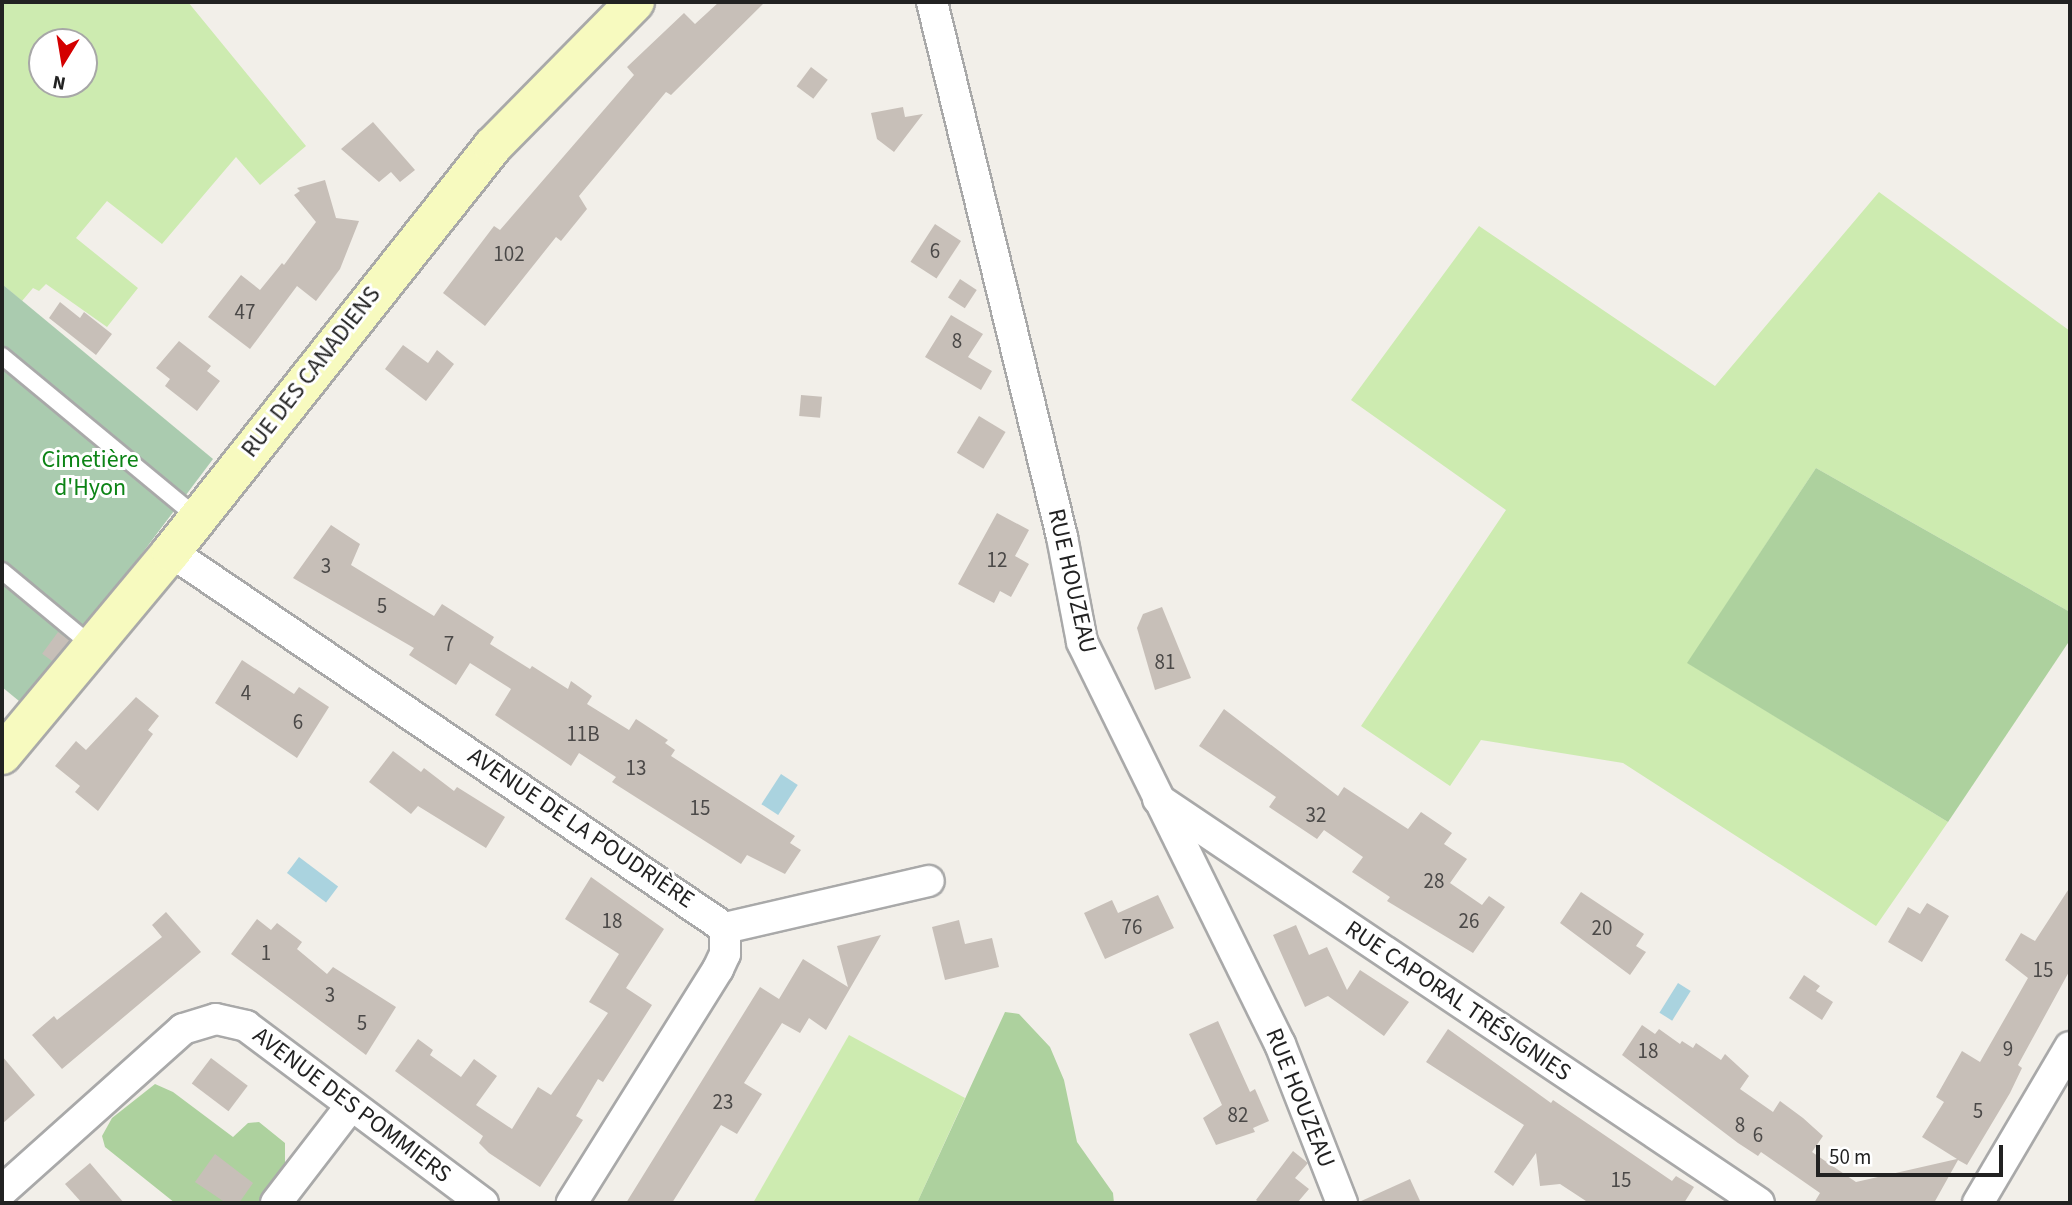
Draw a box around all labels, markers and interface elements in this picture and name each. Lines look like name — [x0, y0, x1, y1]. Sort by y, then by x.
north arrow — [28, 28, 98, 98]
text: N — [51, 68, 68, 97]
house number: 6 — [930, 238, 940, 264]
house number: 102 — [493, 241, 525, 267]
street label: RUE DES CANADIENS — [235, 281, 387, 463]
house number: 47 — [235, 299, 255, 325]
house number: 8 — [952, 328, 962, 354]
park label: Cimetière d'Hyon — [41, 446, 139, 502]
street label: RUE HOUZEAU — [1041, 506, 1103, 656]
house number: 12 — [987, 547, 1007, 573]
house number: 3 — [321, 553, 331, 579]
house number: 5 — [377, 593, 387, 619]
house number: 7 — [444, 631, 454, 657]
house number: 81 — [1155, 649, 1175, 675]
house number: 4 — [241, 680, 251, 706]
house number: 6 — [293, 709, 303, 735]
house number: 11B — [566, 721, 600, 747]
street label: AVENUE DE LA POUDRIÈRE — [462, 742, 700, 914]
house number: 13 — [626, 755, 646, 781]
house number: 15 — [690, 795, 710, 821]
house number: 32 — [1306, 802, 1326, 828]
house number: 28 — [1424, 868, 1444, 894]
house number: 18 — [602, 908, 622, 934]
house number: 26 — [1459, 908, 1479, 934]
house number: 76 — [1122, 914, 1142, 940]
street label: RUE CAPORAL TRÉSIGNIES — [1340, 915, 1576, 1087]
house number: 20 — [1592, 915, 1612, 941]
house number: 1 — [261, 940, 271, 966]
house number: 15 — [2033, 957, 2053, 983]
house number: 3 — [325, 982, 335, 1008]
house number: 5 — [357, 1010, 367, 1036]
street label: AVENUE DES POMMIERS — [247, 1021, 457, 1189]
street label: RUE HOUZEAU — [1259, 1024, 1341, 1172]
house number: 9 — [2003, 1036, 2013, 1062]
house number: 18 — [1638, 1038, 1658, 1064]
house number: 23 — [713, 1089, 733, 1115]
house number: 5 — [1973, 1098, 1983, 1124]
house number: 82 — [1228, 1102, 1248, 1128]
house number: 8 — [1735, 1112, 1745, 1138]
house number: 6 — [1753, 1122, 1763, 1148]
scale bar — [1820, 1132, 2007, 1176]
text: 50 m — [1829, 1142, 1871, 1172]
house number: 15 — [1611, 1167, 1631, 1193]

